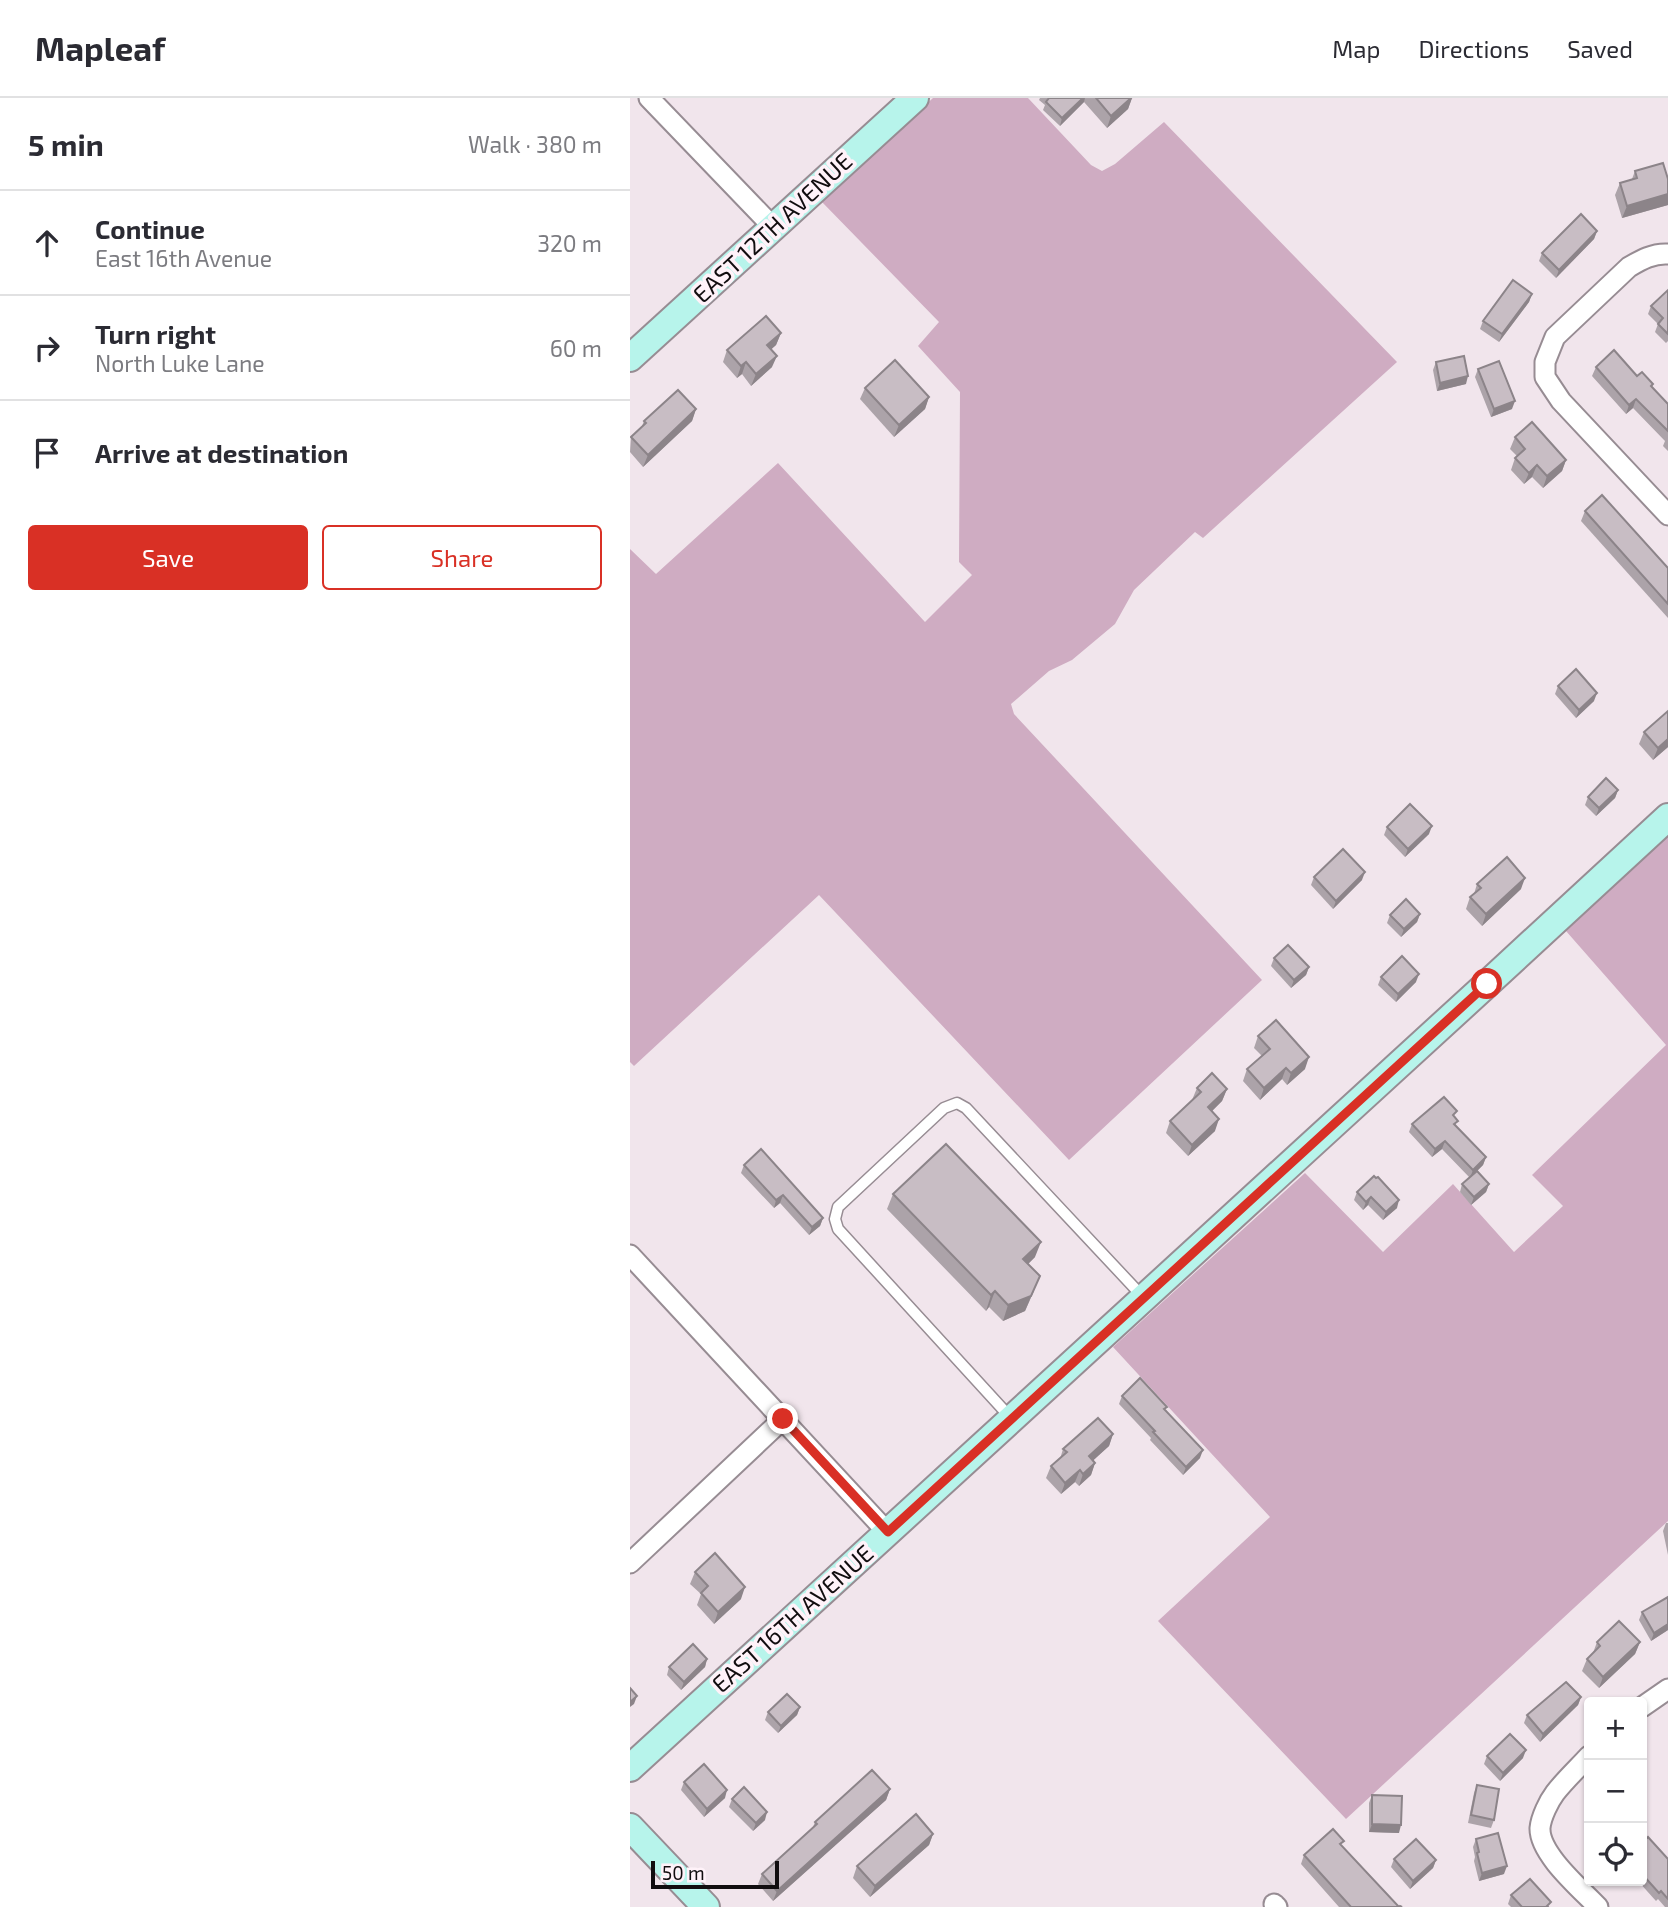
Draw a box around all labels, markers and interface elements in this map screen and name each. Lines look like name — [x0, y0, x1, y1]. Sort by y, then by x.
text: Mapleaf — [35, 28, 165, 68]
text: Map — [1332, 34, 1380, 63]
text: Directions — [1418, 34, 1529, 63]
text: Saved — [1567, 34, 1633, 63]
text: 5 min — [28, 126, 104, 162]
text: Walk · 380 m — [468, 130, 602, 158]
street label: EAST 12TH AVENUE — [686, 146, 858, 308]
text: Continue — [95, 213, 205, 244]
icon: ahead — [28, 224, 66, 262]
text: 320 m — [537, 229, 602, 257]
text: East 16th Avenue — [95, 244, 272, 272]
text: Turn right — [95, 318, 216, 349]
icon: right — [28, 329, 66, 367]
text: 60 m — [550, 334, 602, 362]
text: North Luke Lane — [95, 349, 265, 377]
icon: arrive — [28, 434, 66, 472]
text: Arrive at destination — [95, 437, 348, 468]
button: Save — [28, 525, 308, 590]
button: Share — [322, 525, 602, 590]
route start — [1471, 968, 1502, 999]
route end — [767, 1403, 798, 1434]
street label: EAST 16TH AVENUE — [705, 1538, 879, 1698]
map controls — [1584, 1697, 1647, 1886]
button: + — [1584, 1697, 1647, 1760]
button: − — [1584, 1760, 1647, 1823]
button: locate — [1584, 1823, 1647, 1886]
scale bar — [651, 1858, 779, 1890]
text: 50 m — [662, 1861, 705, 1884]

